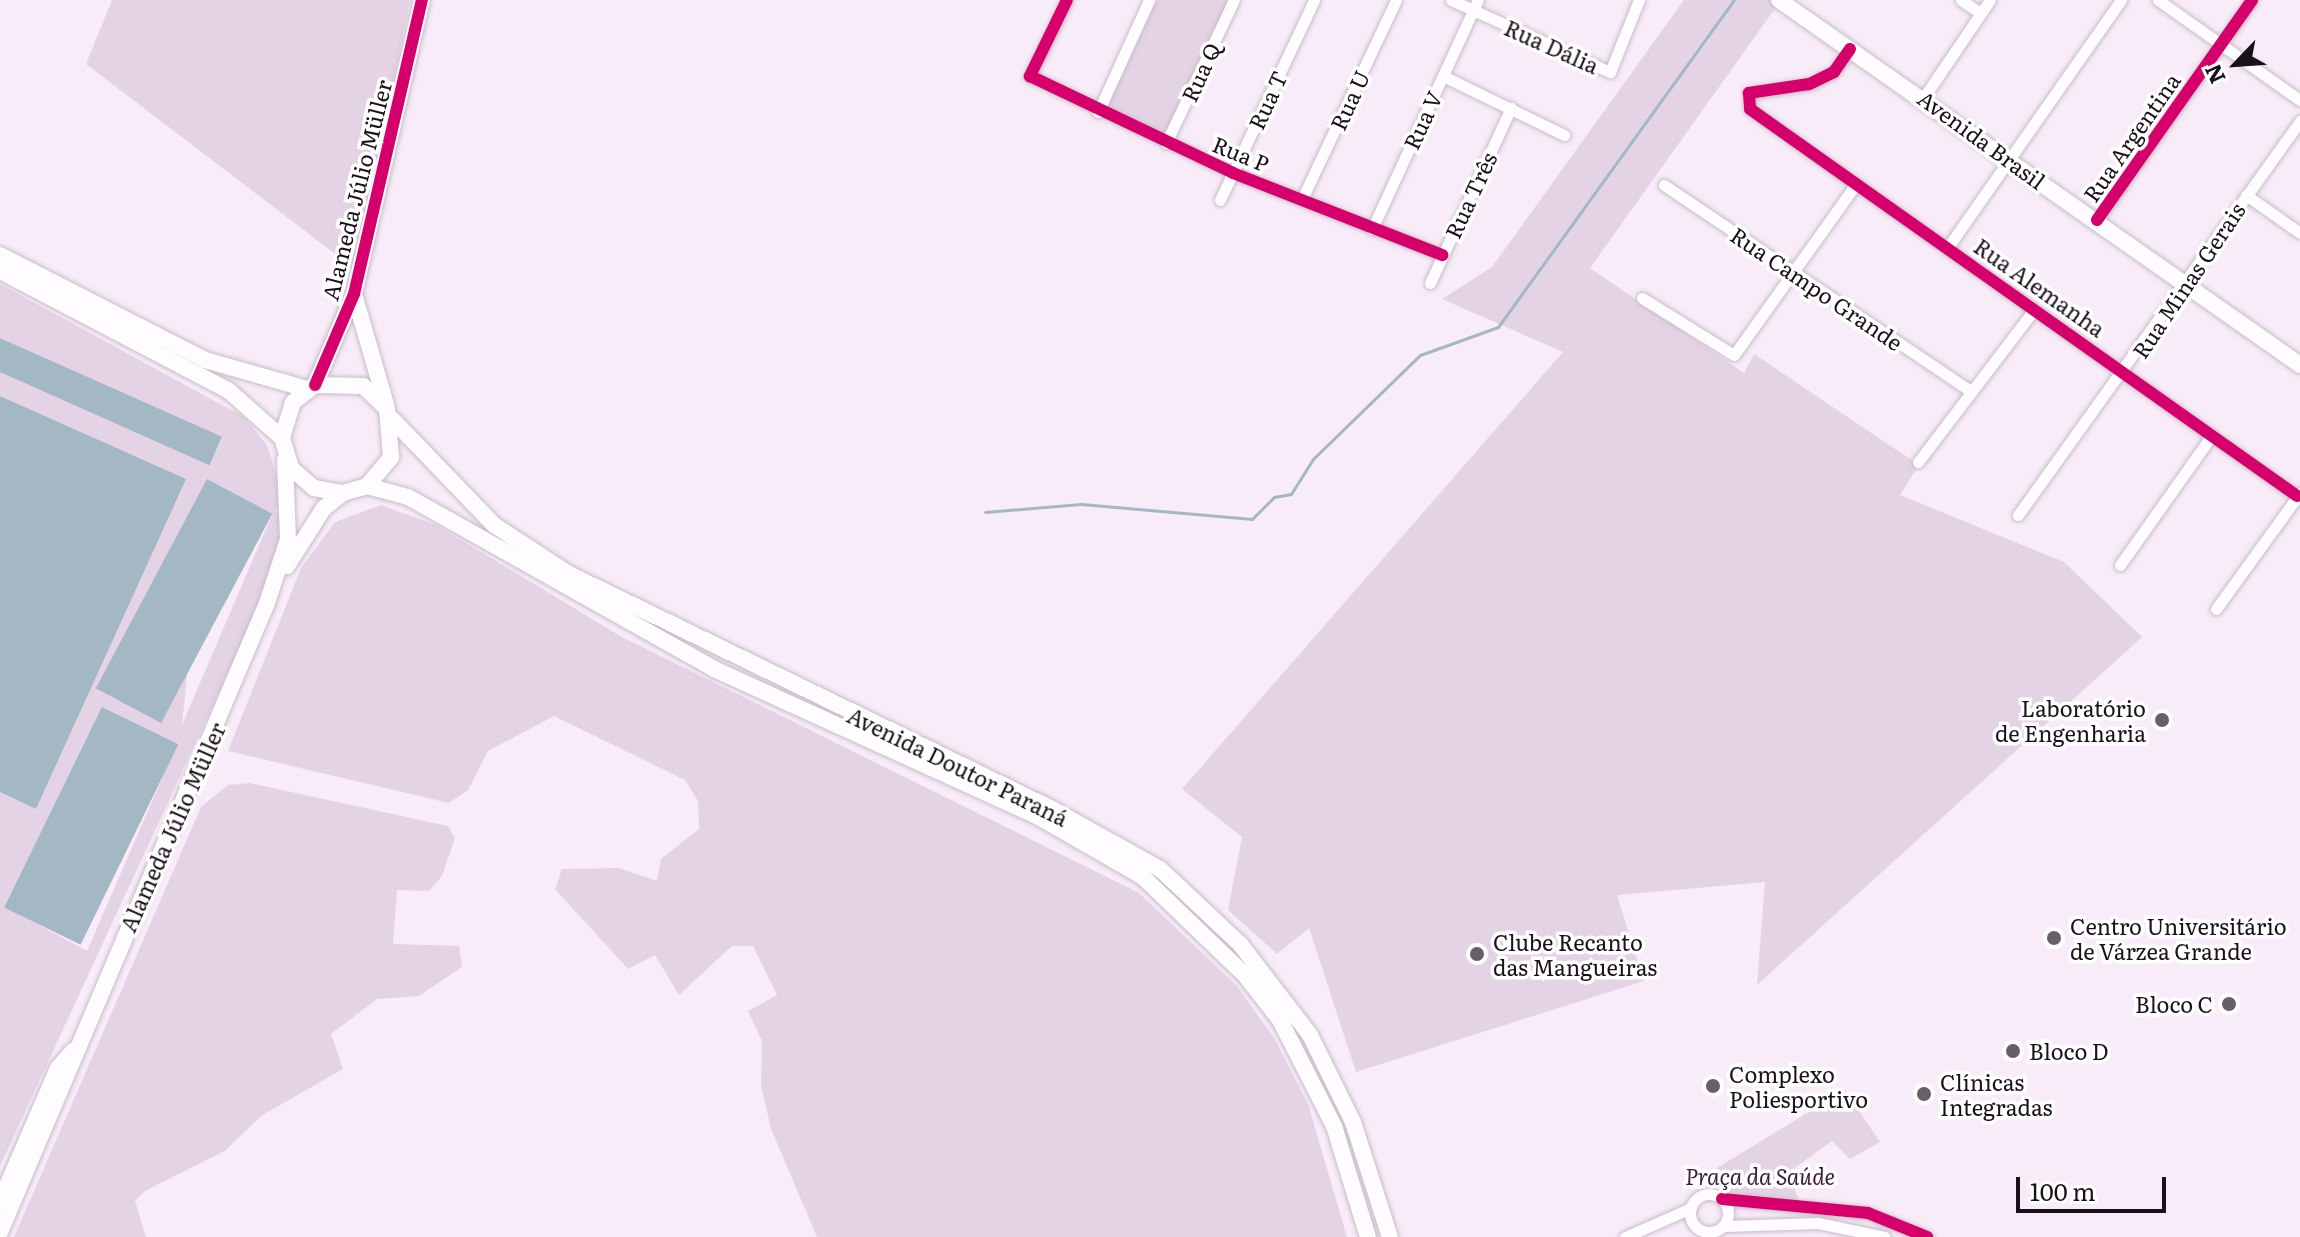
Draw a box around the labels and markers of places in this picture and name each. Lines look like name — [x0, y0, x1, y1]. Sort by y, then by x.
place label: Laboratório de Engenharia — [1995, 694, 2146, 746]
marker: Laboratório de Engenharia — [2153, 711, 2171, 729]
place label: Centro Universitário de Várzea Grande — [2070, 912, 2287, 964]
place label: Clube Recanto das Mangueiras — [1493, 928, 1657, 980]
marker: Centro Universitário de Várzea Grande — [2045, 929, 2063, 947]
marker: Clube Recanto das Mangueiras — [1468, 945, 1486, 963]
place label: Bloco C — [2135, 991, 2213, 1017]
marker: Bloco C — [2220, 995, 2238, 1013]
place label: Bloco D — [2029, 1038, 2109, 1064]
marker: Bloco D — [2004, 1042, 2022, 1060]
place label: Complexo Poliesportivo — [1729, 1060, 1868, 1112]
place label: Clínicas Integradas — [1940, 1068, 2053, 1120]
marker: Complexo Poliesportivo — [1704, 1077, 1722, 1095]
marker: Clínicas Integradas — [1915, 1085, 1933, 1103]

